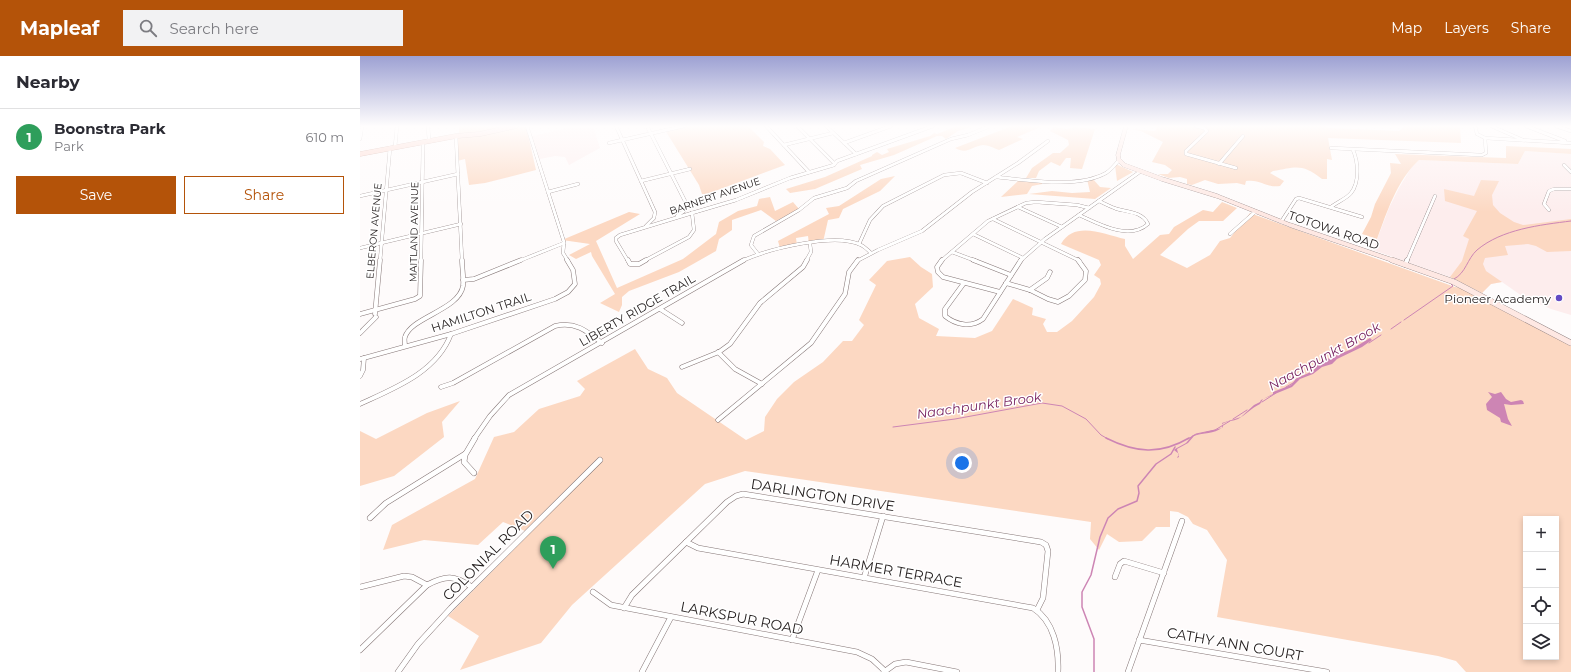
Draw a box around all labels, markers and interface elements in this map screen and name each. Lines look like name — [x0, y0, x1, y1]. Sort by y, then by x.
search box — [123, 10, 403, 46]
text: Mapleaf — [20, 17, 99, 40]
icon: search — [137, 17, 159, 39]
text: Search here — [169, 19, 259, 38]
text: Map — [1391, 19, 1422, 37]
text: Layers — [1444, 19, 1489, 37]
text: Share — [1511, 19, 1551, 37]
text: Nearby — [16, 72, 80, 92]
text: Boonstra Park — [54, 119, 166, 138]
text: 1 — [26, 129, 32, 145]
text: 610 m — [306, 129, 344, 145]
text: Park — [54, 138, 84, 154]
street label: BARNERT AVENUE — [668, 174, 762, 218]
button: Save — [16, 176, 176, 214]
button: Share — [184, 176, 344, 214]
street label: MAITLAND AVENUE — [407, 181, 421, 282]
street label: ELBERON AVENUE — [363, 182, 385, 280]
street label: TOTOWA ROAD — [1287, 207, 1381, 253]
street label: LIBERTY RIDGE TRAIL — [576, 271, 698, 349]
street label: HAMILTON TRAIL — [429, 289, 533, 335]
place label: Pioneer Academy — [1444, 291, 1551, 306]
marker: Pioneer Academy — [1554, 293, 1564, 303]
water label: Naachpunkt Brook — [1265, 318, 1384, 394]
water label: Naachpunkt Brook — [916, 388, 1044, 422]
your location — [952, 453, 972, 473]
street label: DARLINGTON DRIVE — [750, 475, 896, 515]
street label: COLONIAL ROAD — [439, 506, 537, 604]
map controls — [1523, 516, 1559, 660]
button: + — [1523, 516, 1559, 552]
pin: 1 — [540, 536, 566, 569]
street label: HARMER TERRACE — [828, 550, 964, 592]
button: − — [1523, 552, 1559, 588]
button: locate — [1523, 588, 1559, 624]
street label: LARKSPUR ROAD — [679, 597, 805, 639]
street label: CATHY ANN COURT — [1166, 623, 1304, 665]
button: layers — [1523, 624, 1559, 660]

